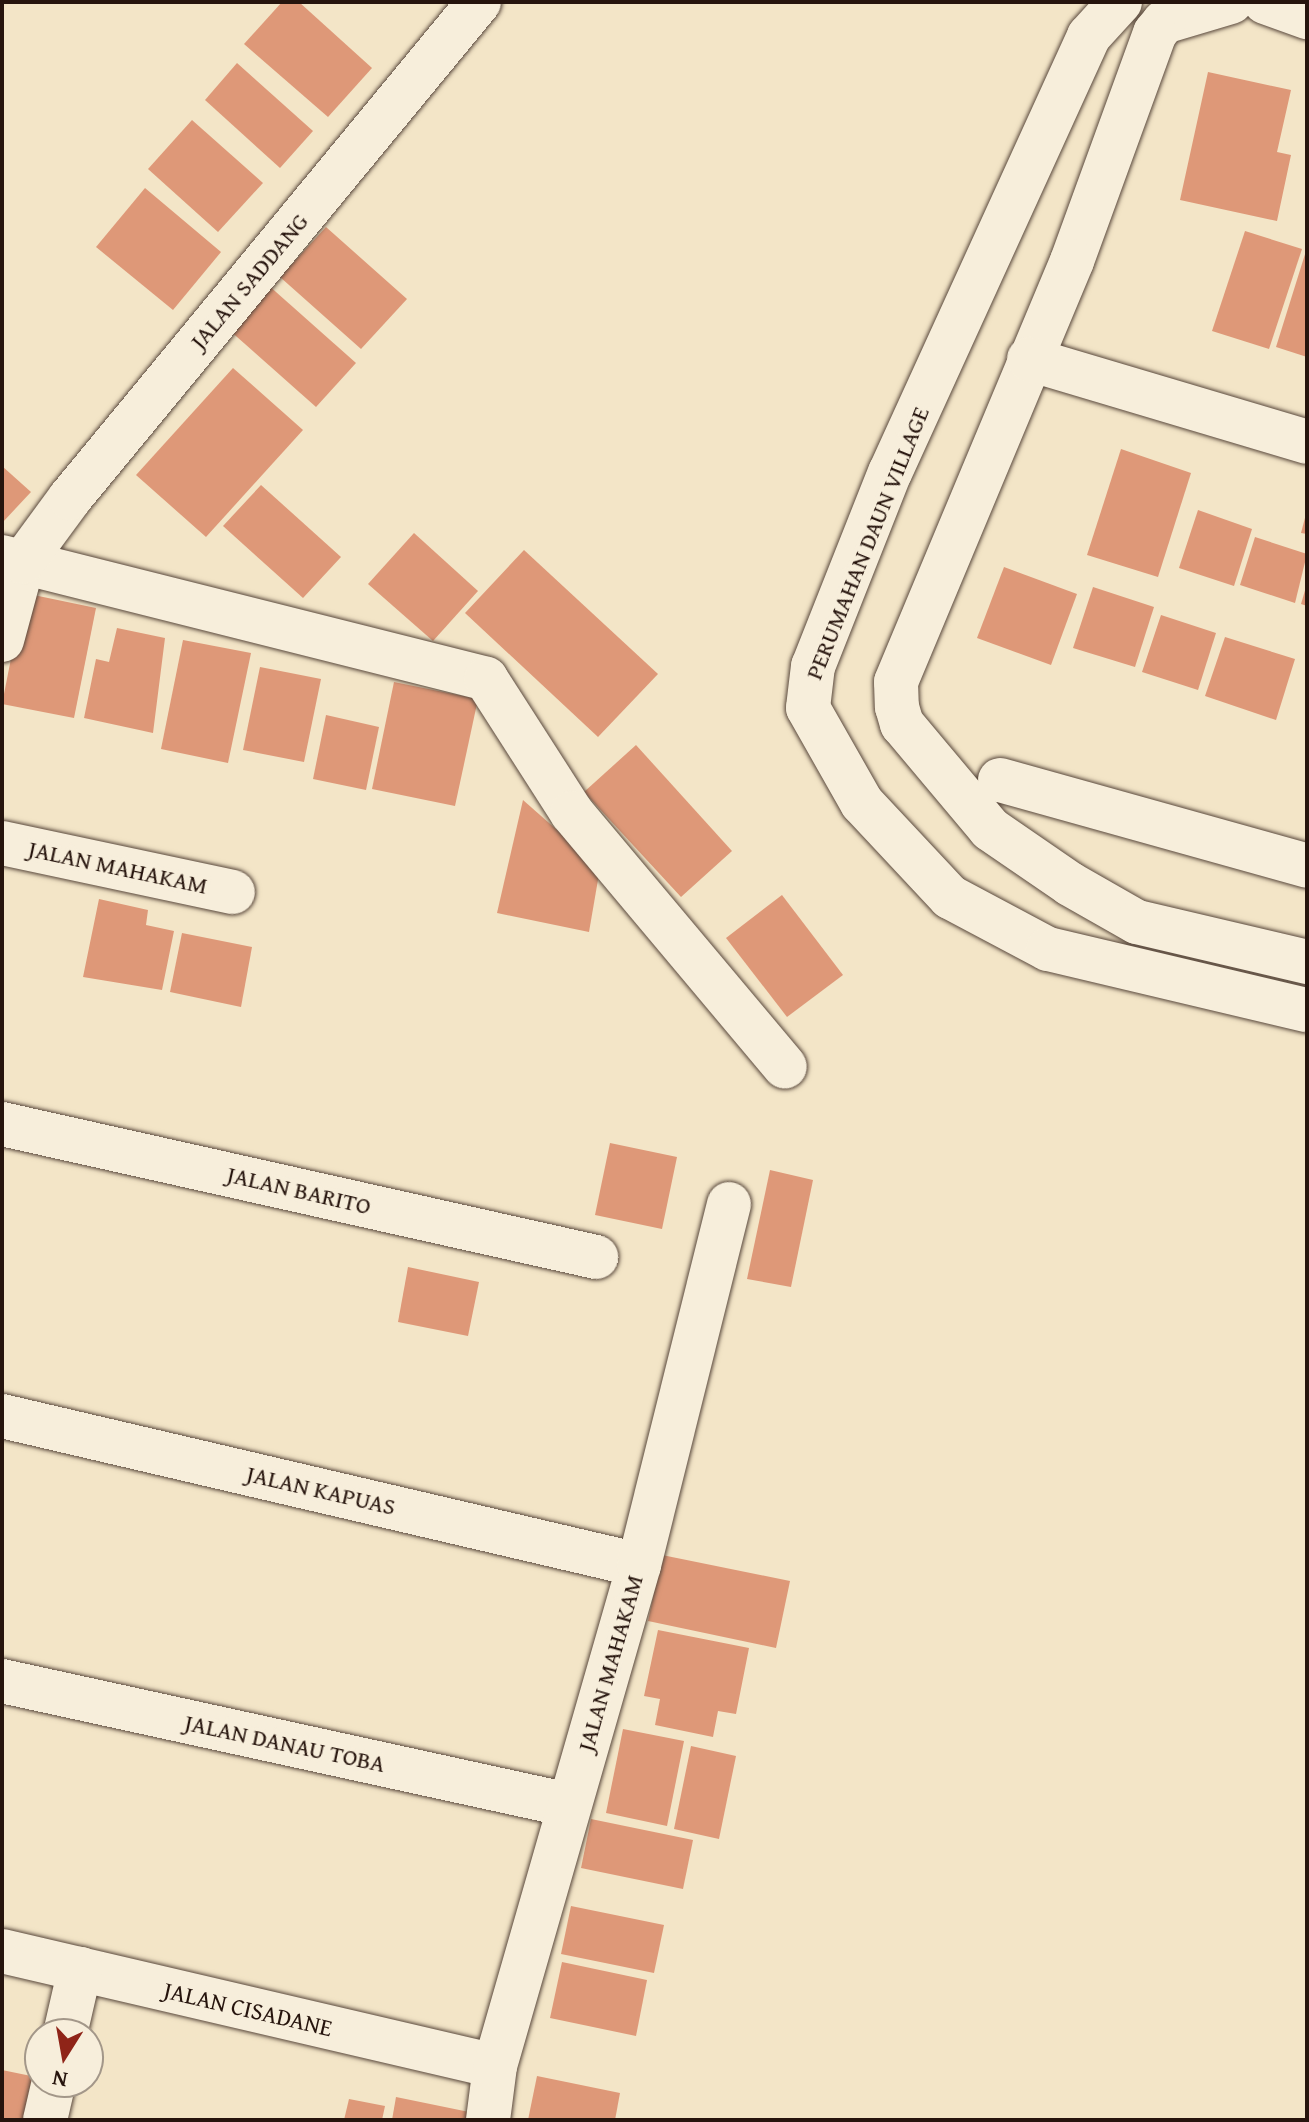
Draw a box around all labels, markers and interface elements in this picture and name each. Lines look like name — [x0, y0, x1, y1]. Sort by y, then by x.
street label: JALAN SADDANG — [184, 207, 314, 355]
street label: PERUMAHAN DAUN VILLAGE — [799, 402, 935, 684]
street label: JALAN MAHAKAM — [26, 834, 210, 900]
street label: JALAN BARITO — [224, 1159, 374, 1221]
street label: JALAN KAPUAS — [244, 1459, 398, 1521]
street label: JALAN MAHAKAM — [571, 1571, 649, 1755]
street label: JALAN DANAU TOBA — [182, 1708, 388, 1778]
street label: JALAN CISADANE — [161, 1976, 335, 2042]
north arrow — [24, 2018, 104, 2098]
text: N — [50, 2062, 70, 2097]

